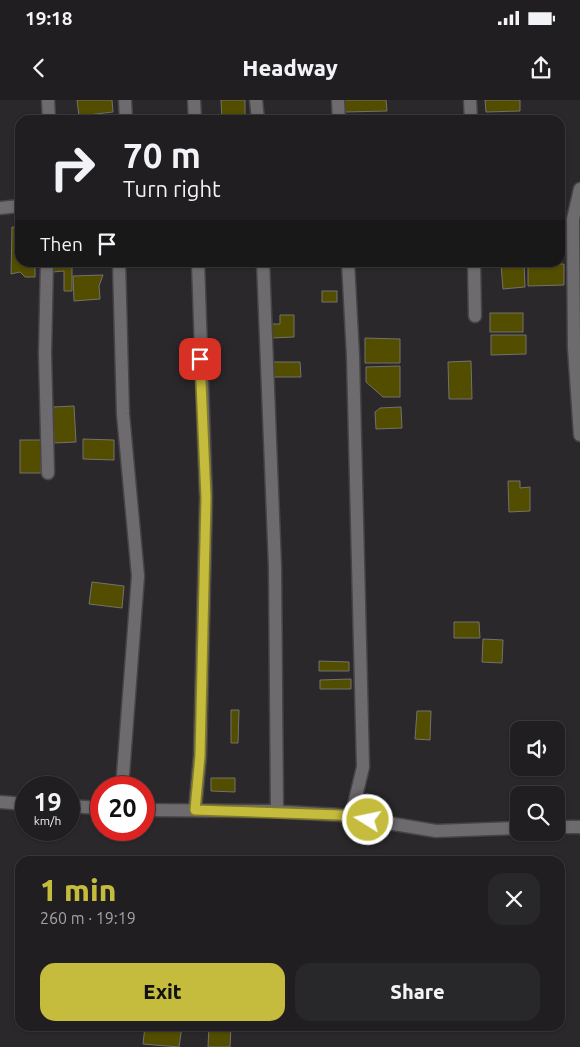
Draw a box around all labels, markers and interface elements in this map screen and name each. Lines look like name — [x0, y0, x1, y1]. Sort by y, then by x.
text: 19:18 — [25, 7, 73, 29]
icon: back — [25, 54, 53, 82]
icon: share — [527, 54, 555, 82]
text: Headway — [242, 55, 338, 80]
icon: right — [40, 135, 105, 200]
text: 70 m — [123, 135, 201, 175]
text: Turn right — [123, 176, 221, 201]
icon: arrive — [93, 230, 121, 258]
text: Then — [40, 233, 83, 255]
pin — [179, 338, 221, 380]
icon: arrive — [186, 345, 214, 373]
map controls — [510, 721, 565, 841]
button: sound — [510, 721, 565, 776]
speed limit sign: 20 — [90, 776, 155, 841]
button: search — [510, 786, 565, 841]
text: 19 — [33, 788, 62, 816]
position arrow — [341, 793, 393, 845]
text: km/h — [34, 814, 61, 827]
text: 1 min — [40, 873, 116, 907]
button: close — [488, 873, 540, 925]
text: 260 m · 19:19 — [40, 909, 136, 927]
button: Exit — [40, 963, 285, 1021]
button: Share — [295, 963, 540, 1021]

